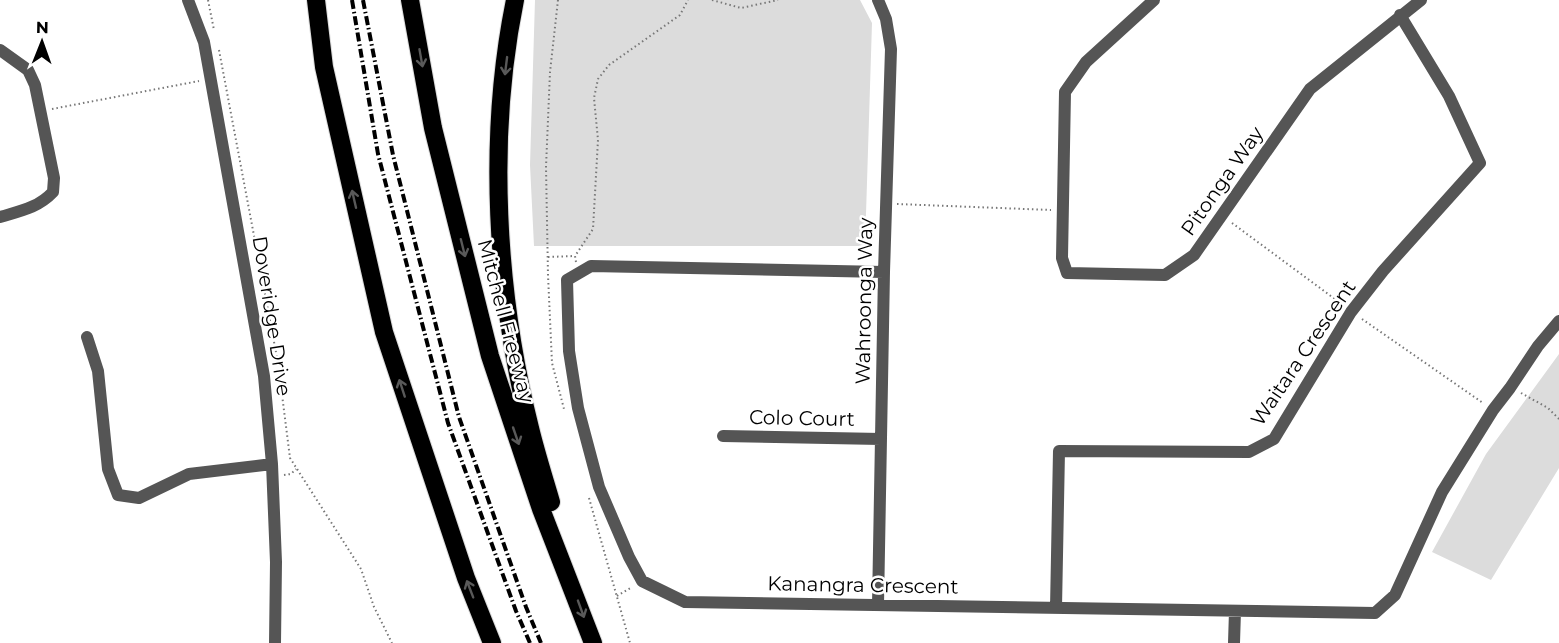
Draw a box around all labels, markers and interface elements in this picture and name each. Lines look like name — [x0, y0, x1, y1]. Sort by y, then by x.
north arrow — [12, 12, 72, 72]
text: N — [36, 18, 49, 37]
one-way arrow — [416, 47, 427, 67]
one-way arrow — [500, 55, 511, 75]
street label: Pitonga Way — [1176, 122, 1268, 240]
one-way arrow — [347, 190, 359, 209]
street label: Wahroonga Way — [851, 217, 877, 385]
street label: Doveridge Drive — [248, 234, 296, 398]
street label: Mitchell Freeway — [473, 237, 539, 406]
one-way arrow — [457, 238, 469, 257]
street label: Waitara Crescent — [1245, 276, 1361, 430]
one-way arrow — [396, 379, 407, 398]
street label: Colo Court — [749, 405, 855, 431]
one-way arrow — [511, 426, 522, 444]
street label: Kanangra Crescent — [767, 571, 959, 599]
one-way arrow — [464, 580, 475, 598]
one-way arrow — [576, 599, 587, 617]

